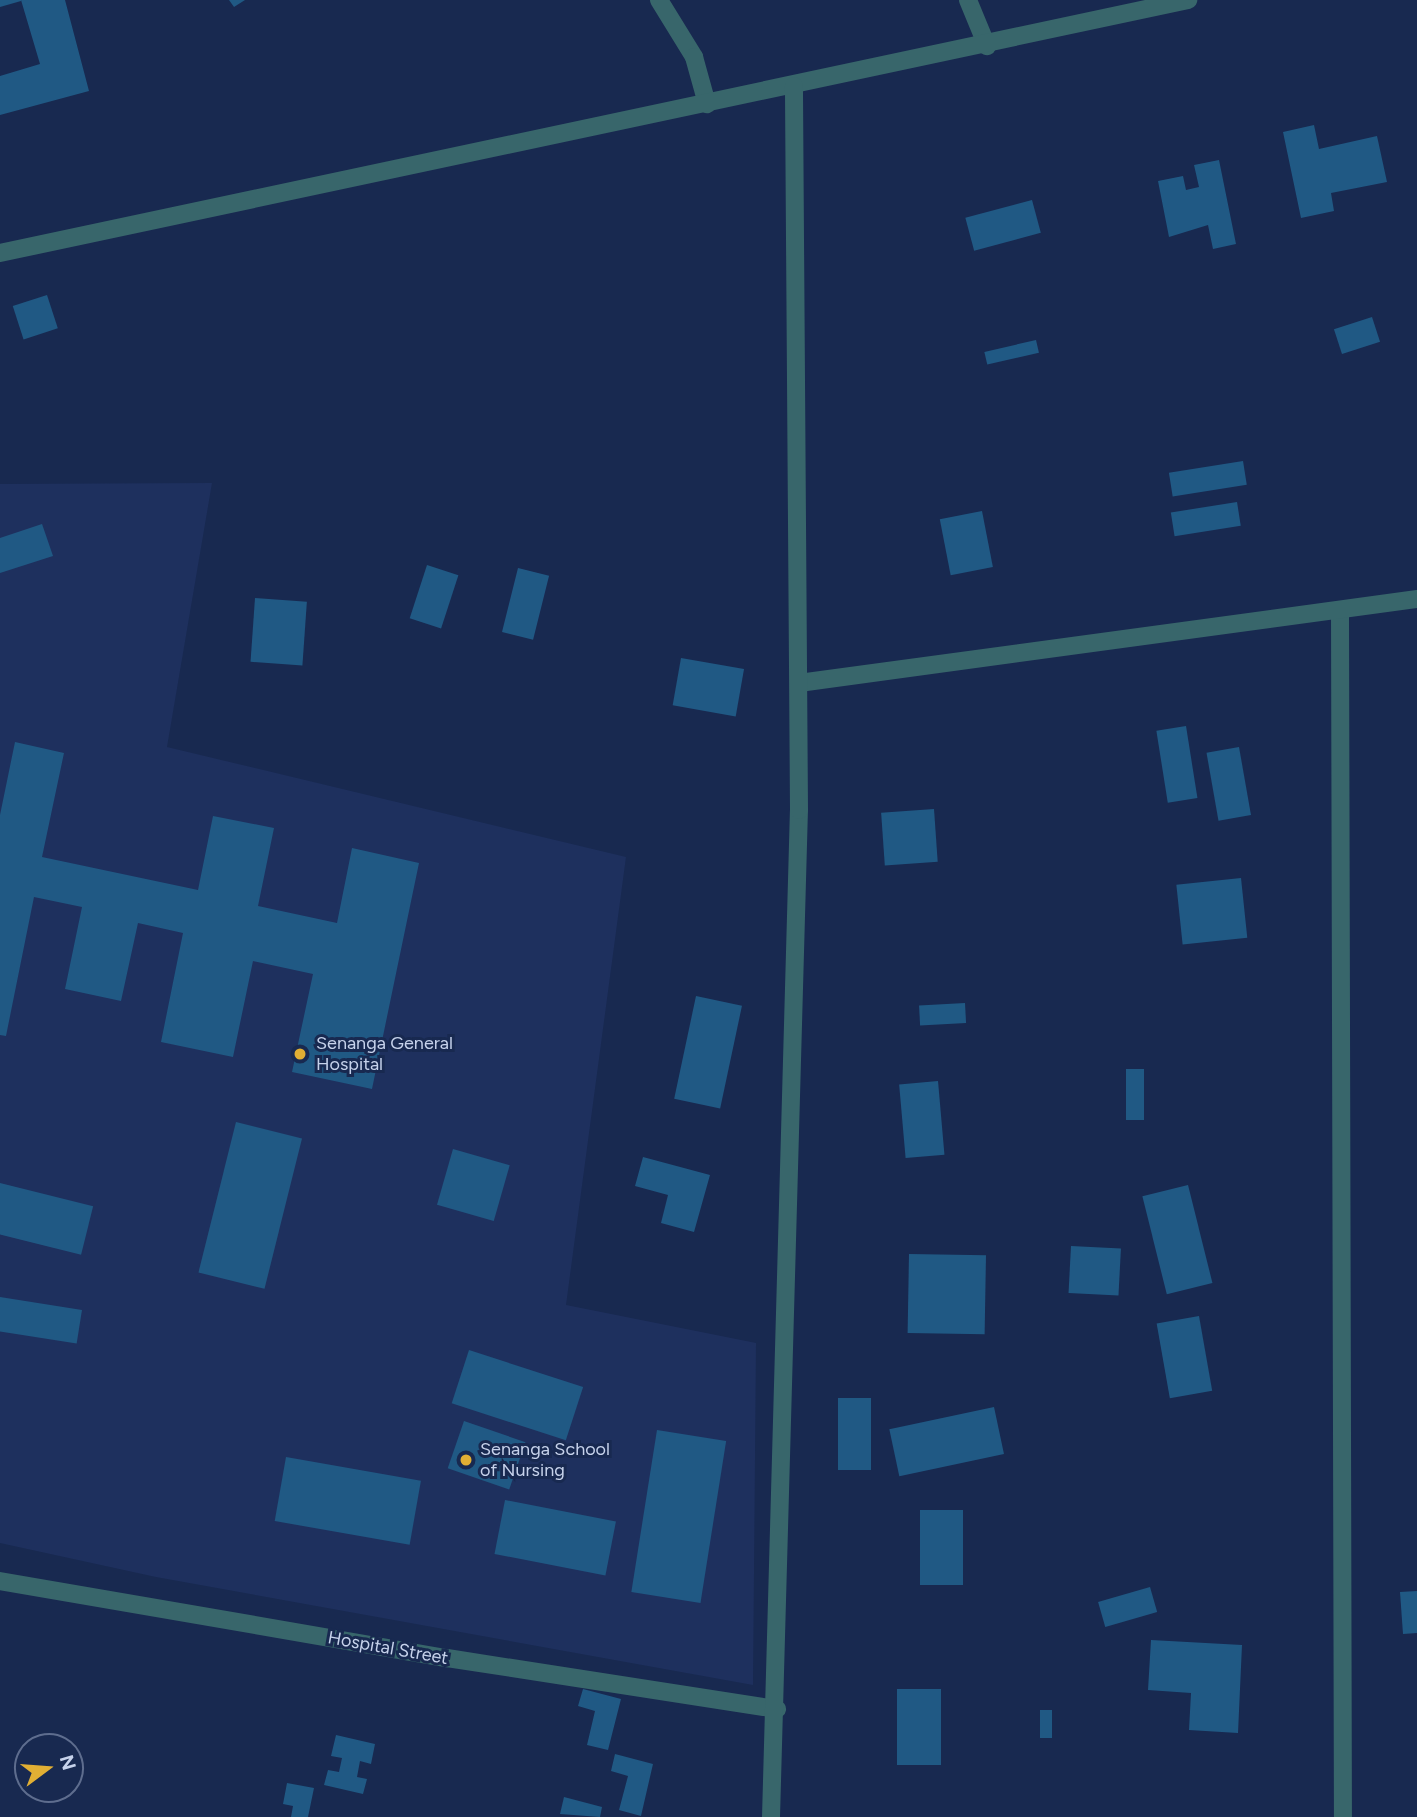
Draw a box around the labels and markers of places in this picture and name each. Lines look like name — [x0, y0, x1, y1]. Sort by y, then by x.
place label: Senanga General Hospital — [316, 1033, 453, 1076]
marker: Senanga General Hospital — [290, 1044, 310, 1064]
place label: Senanga School of Nursing — [480, 1439, 610, 1482]
marker: Senanga School of Nursing — [458, 1452, 474, 1468]

